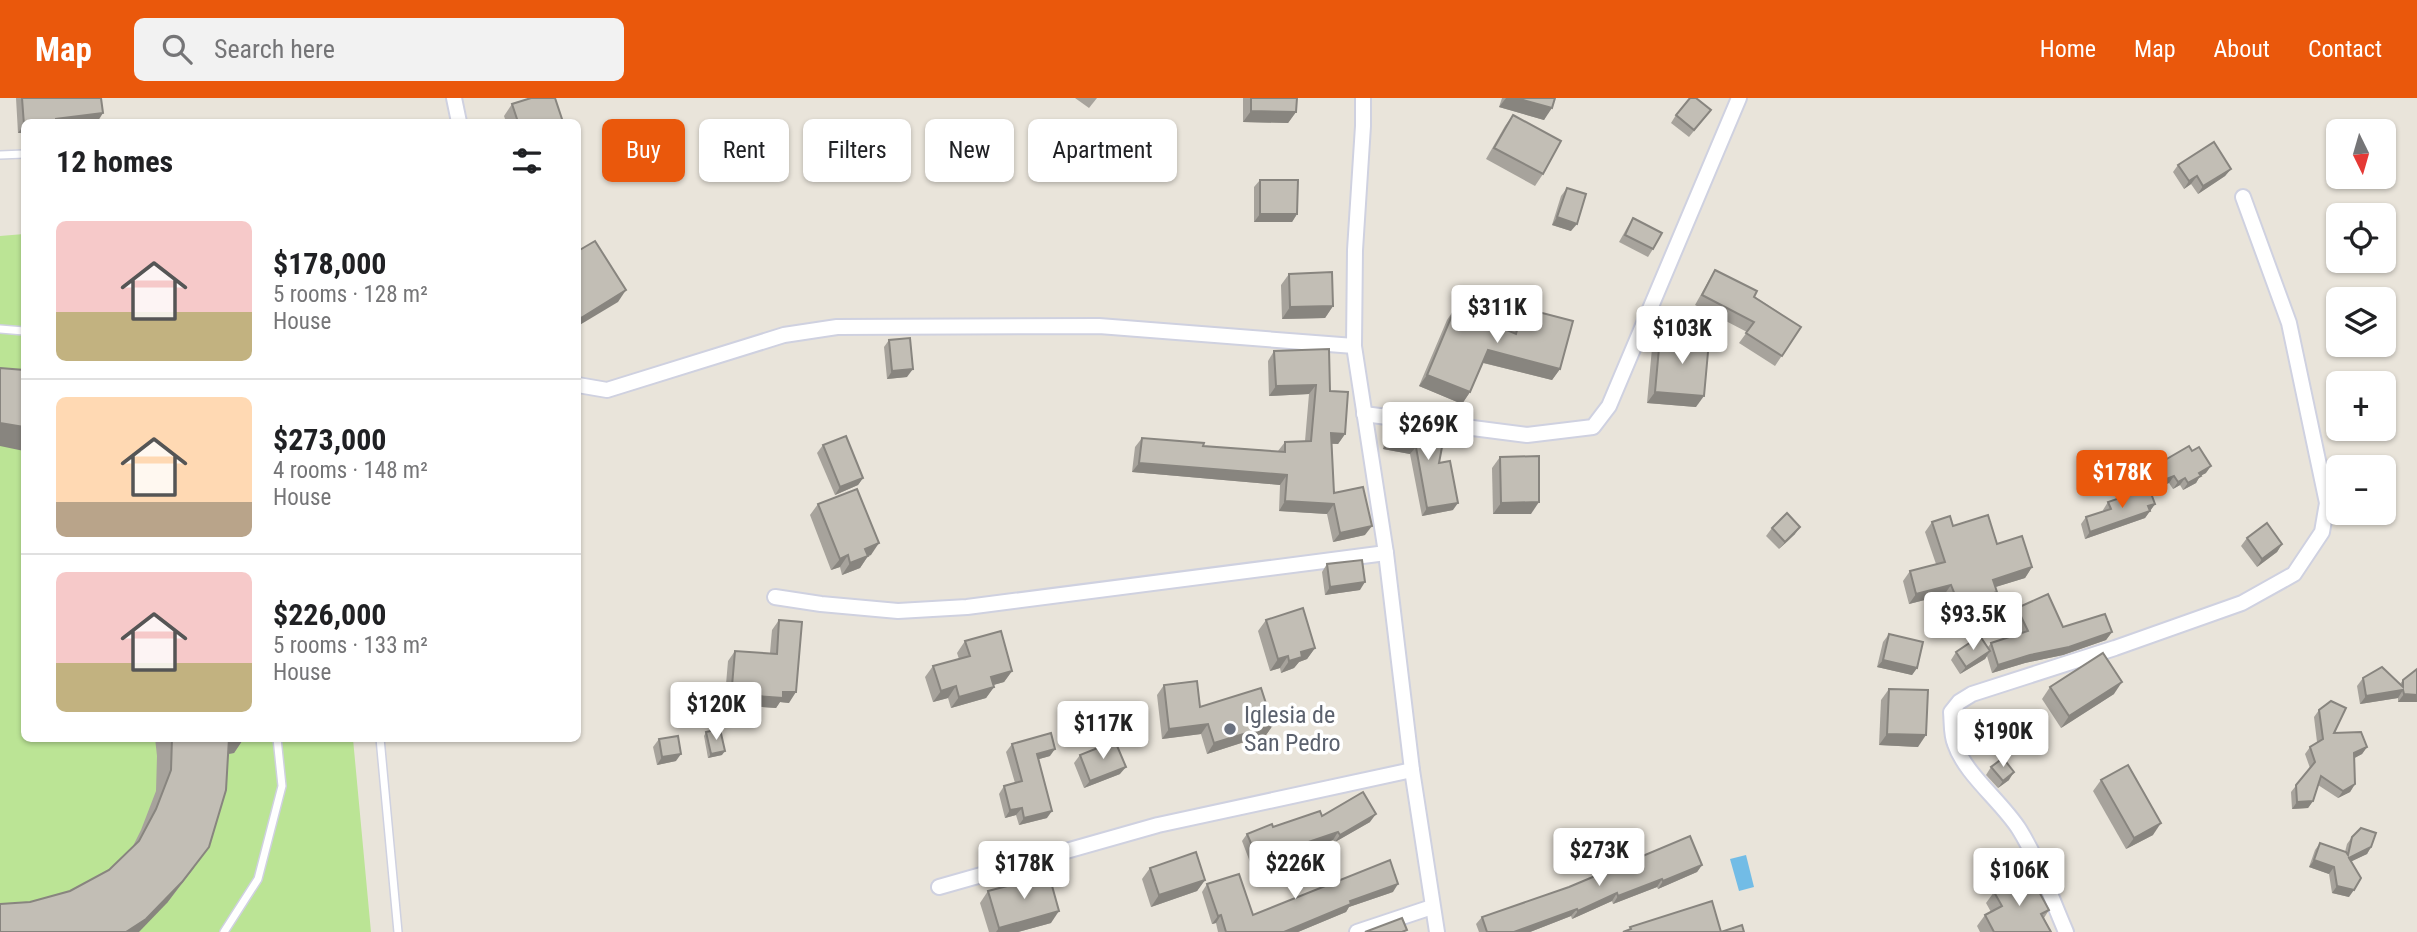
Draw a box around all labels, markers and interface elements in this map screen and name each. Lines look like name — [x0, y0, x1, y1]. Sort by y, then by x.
search box — [134, 18, 624, 81]
text: Map — [35, 30, 92, 69]
icon: search — [158, 30, 196, 68]
text: Search here — [214, 34, 335, 64]
text: Home — [2040, 35, 2096, 63]
text: Map — [2134, 35, 2176, 63]
text: About — [2214, 35, 2270, 63]
text: Contact — [2308, 35, 2382, 63]
chip: Buy — [602, 119, 685, 182]
chip: Rent — [699, 119, 789, 182]
chip: Filters — [803, 119, 911, 182]
chip: New — [925, 119, 1014, 182]
chip: Apartment — [1028, 119, 1177, 182]
north arrow — [2326, 119, 2396, 189]
map controls — [2326, 119, 2396, 525]
icon: filters — [508, 142, 546, 180]
text: 12 homes — [56, 144, 173, 179]
button: locate — [2326, 203, 2396, 273]
text: $178,000 — [273, 246, 386, 281]
icon: home — [112, 249, 196, 333]
text: 5 rooms · 128 m² — [273, 281, 428, 308]
pin: $311K — [1448, 286, 1546, 345]
button: layers — [2326, 287, 2396, 357]
text: $311K — [1467, 294, 1527, 321]
pin: $103K — [1633, 306, 1731, 366]
text: House — [273, 308, 331, 335]
text: $103K — [1652, 315, 1712, 342]
button: + — [2326, 371, 2396, 441]
pin: $269K — [1379, 402, 1477, 462]
text: $269K — [1398, 411, 1458, 438]
text: $273,000 — [273, 422, 386, 457]
icon: home — [112, 425, 196, 509]
pin: $178K — [2073, 450, 2171, 510]
button: − — [2326, 455, 2396, 525]
text: 4 rooms · 148 m² — [273, 457, 428, 484]
text: $178K — [2092, 459, 2152, 486]
text: House — [273, 484, 331, 511]
pin: $93.5K — [1916, 592, 2030, 652]
text: $226,000 — [273, 597, 386, 632]
icon: home — [112, 600, 196, 684]
text: $93.5K — [1940, 601, 2006, 628]
text: 5 rooms · 133 m² — [273, 632, 428, 659]
text: House — [273, 659, 331, 686]
pin: $120K — [667, 682, 765, 742]
text: $120K — [686, 691, 746, 718]
place label: Iglesia de San Pedro — [1244, 701, 1341, 757]
pin: $117K — [1054, 702, 1152, 761]
text: $117K — [1073, 710, 1133, 737]
pin: $190K — [1954, 710, 2052, 769]
text: $190K — [1973, 718, 2033, 745]
marker: Iglesia de San Pedro — [1222, 721, 1238, 737]
pin: $273K — [1550, 828, 1648, 888]
text: $273K — [1569, 837, 1629, 864]
pin: $178K — [975, 842, 1073, 901]
pin: $226K — [1246, 842, 1344, 901]
pin: $106K — [1970, 848, 2068, 908]
text: $178K — [994, 850, 1054, 877]
text: $226K — [1265, 850, 1325, 877]
text: $106K — [1989, 857, 2049, 884]

